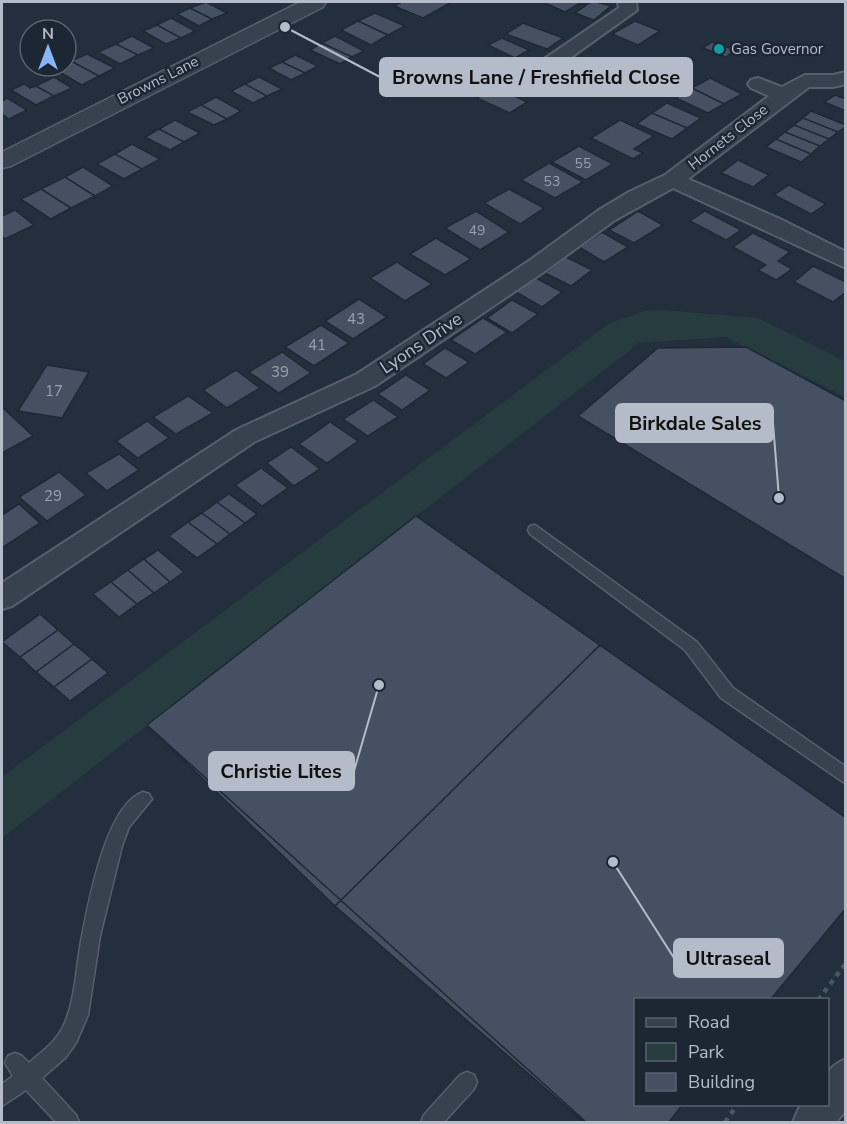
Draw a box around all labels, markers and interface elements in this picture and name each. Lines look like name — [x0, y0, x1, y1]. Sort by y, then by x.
north arrow — [18, 18, 78, 78]
text: N — [42, 23, 54, 45]
place label: Gas Governor — [731, 39, 824, 59]
marker: Gas Governor — [712, 42, 726, 56]
street label: Browns Lane — [114, 51, 202, 109]
callout: Browns Lane / Freshfield Close — [380, 58, 692, 96]
text: Browns Lane / Freshfield Close — [392, 64, 680, 91]
street label: Hornets Close — [684, 100, 772, 174]
house number: 55 — [575, 154, 591, 173]
house number: 53 — [544, 172, 560, 191]
house number: 49 — [469, 221, 485, 240]
street label: Lyons Drive — [375, 307, 467, 379]
house number: 43 — [347, 309, 365, 329]
house number: 41 — [308, 335, 326, 355]
house number: 39 — [271, 362, 289, 382]
house number: 17 — [45, 381, 63, 401]
callout: Birkdale Sales — [616, 404, 773, 442]
text: Birkdale Sales — [628, 410, 762, 437]
house number: 29 — [44, 486, 62, 506]
callout: Christie Lites — [209, 752, 354, 790]
text: Christie Lites — [220, 758, 342, 785]
callout: Ultraseal — [674, 939, 783, 977]
text: Ultraseal — [685, 945, 771, 972]
legend — [634, 998, 829, 1106]
text: Road — [688, 1010, 730, 1034]
text: Park — [688, 1040, 725, 1064]
text: Building — [688, 1070, 755, 1094]

